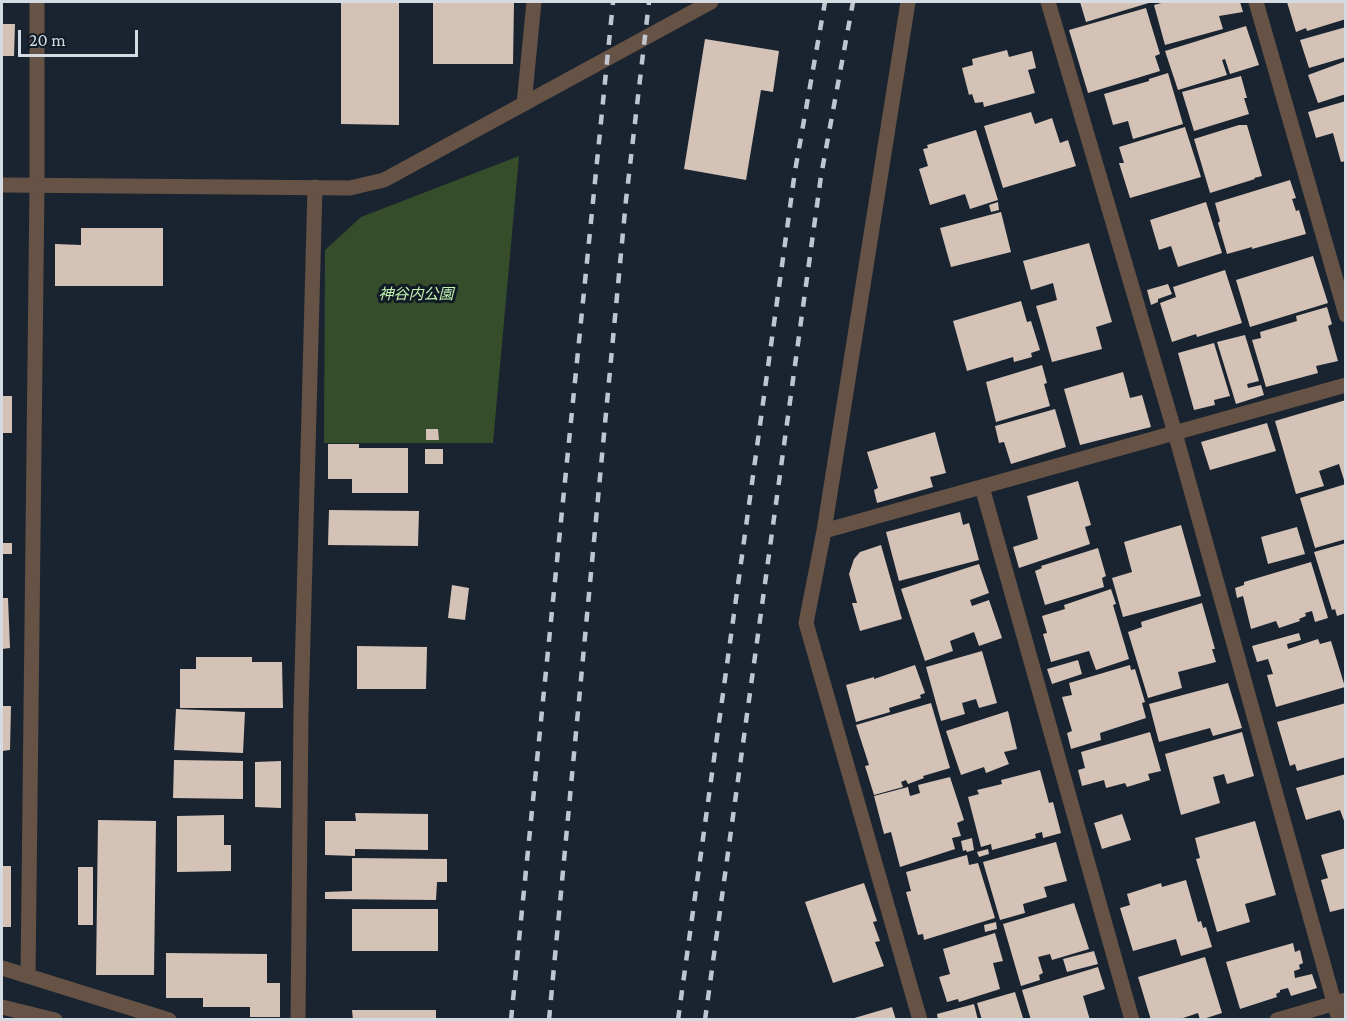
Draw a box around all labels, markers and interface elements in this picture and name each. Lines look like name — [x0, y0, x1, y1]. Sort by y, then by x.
scale bar — [21, 18, 141, 56]
text: 20 m — [29, 30, 66, 50]
park label: 神谷内公園 — [379, 285, 453, 303]

